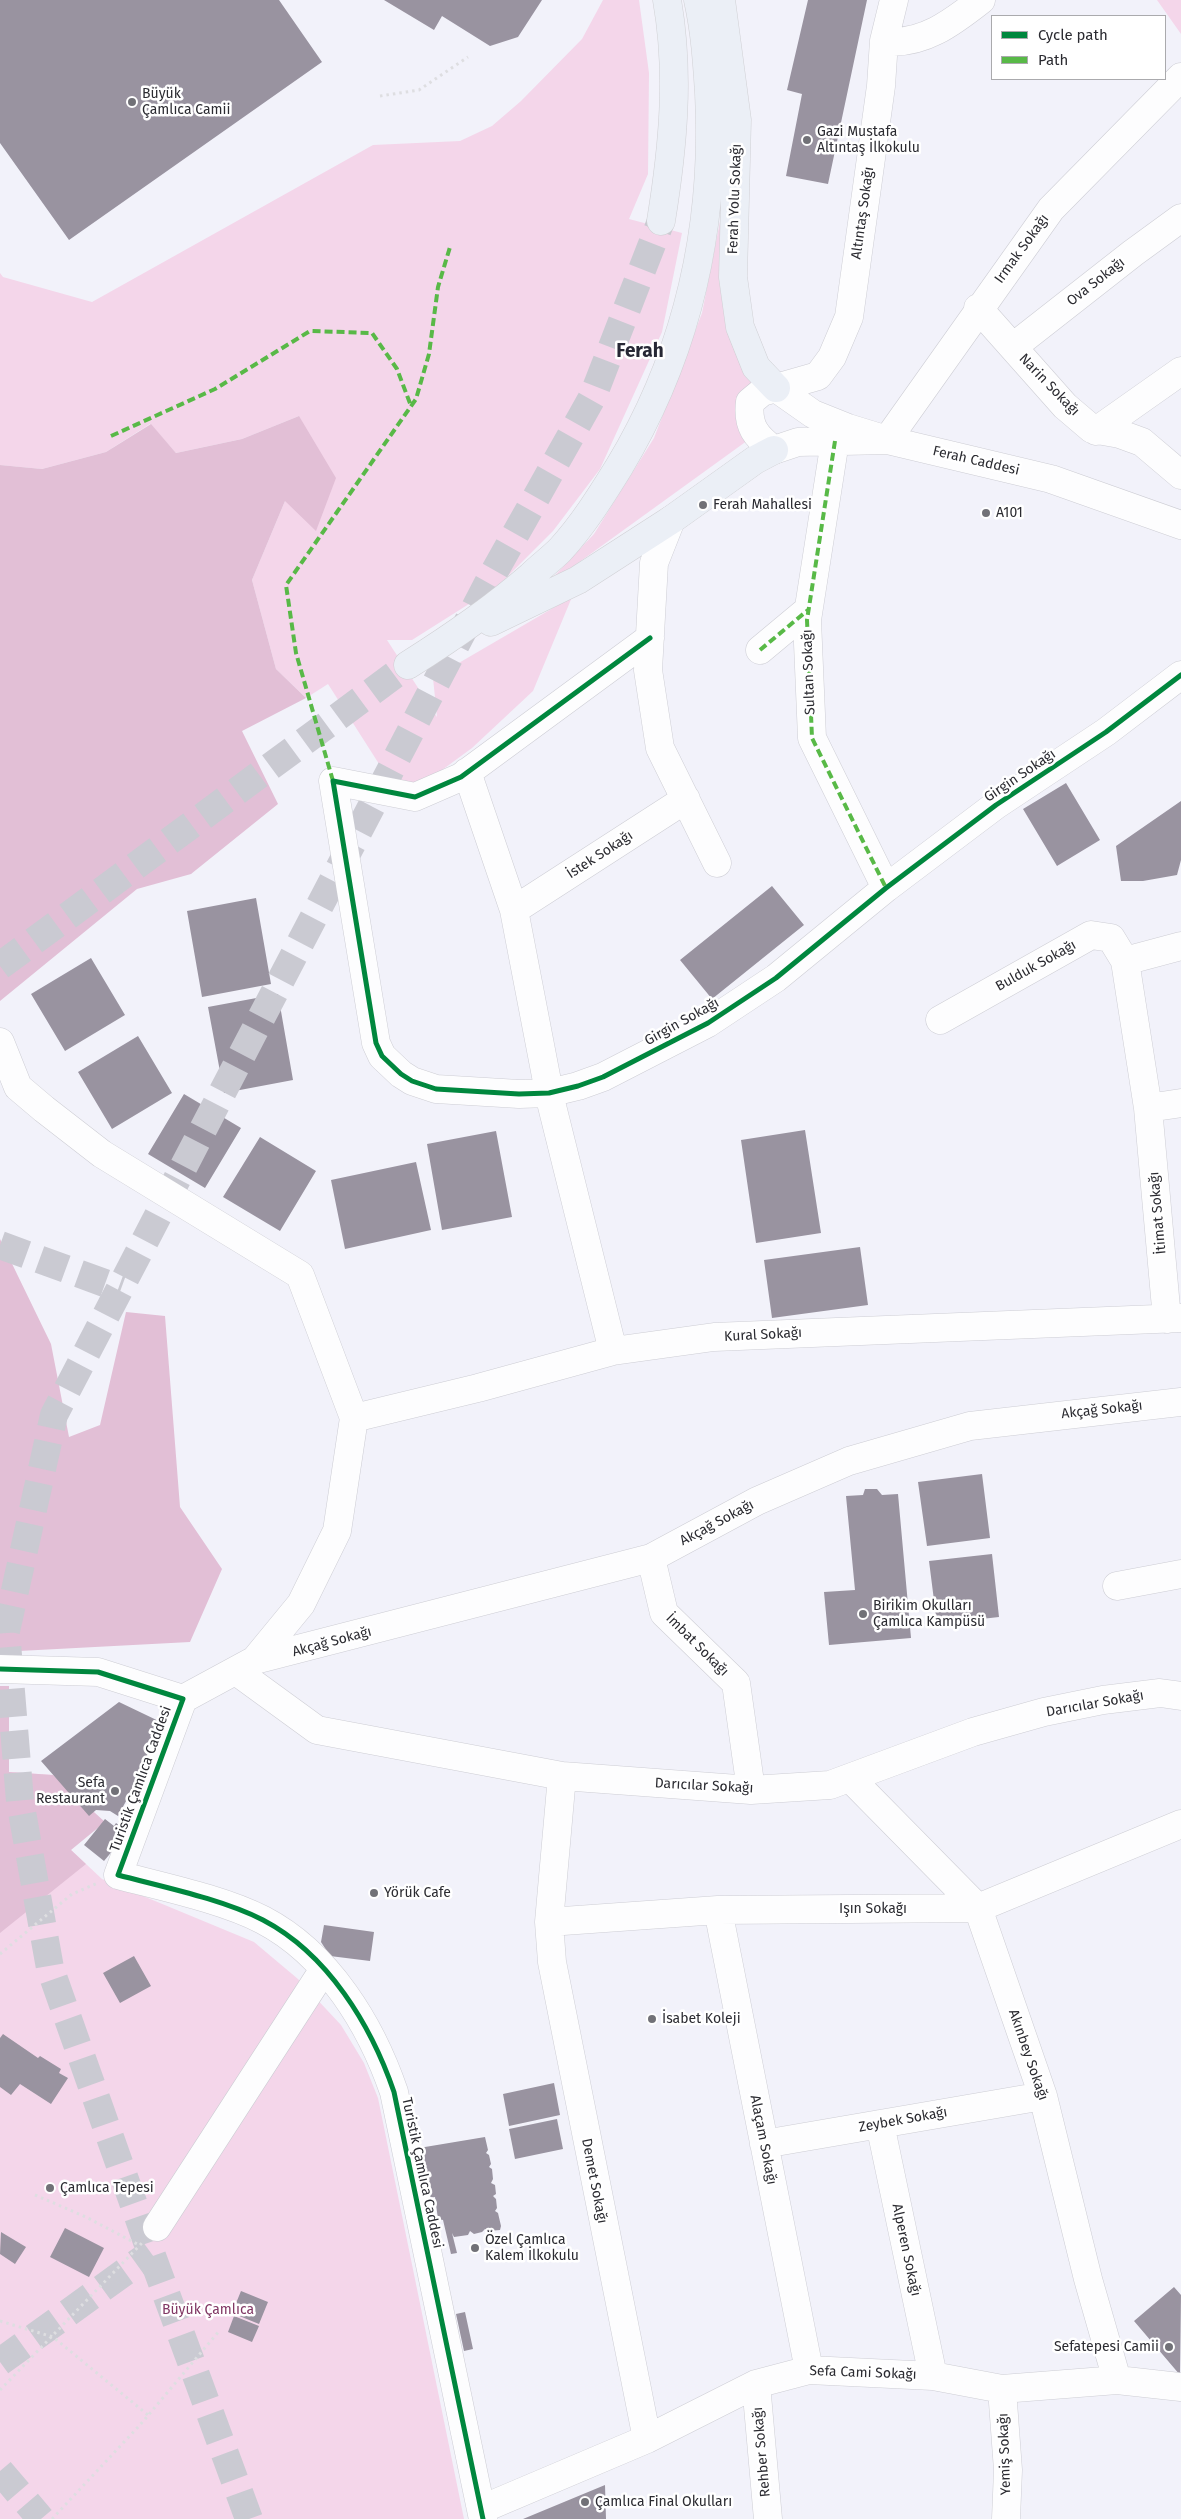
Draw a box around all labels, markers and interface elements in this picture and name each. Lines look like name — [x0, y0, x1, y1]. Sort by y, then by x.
legend — [991, 15, 1166, 80]
text: Cycle path — [1038, 26, 1108, 44]
text: Path — [1038, 51, 1068, 69]
place label: Büyük Çamlıca Camii — [142, 86, 230, 118]
marker: Büyük Çamlıca Camii — [126, 96, 138, 108]
place label: Gazi Mustafa Altıntaş İlkokulu — [817, 124, 920, 156]
marker: Gazi Mustafa Altıntaş İlkokulu — [801, 134, 813, 146]
street label: Ferah Yolu Sokağı — [725, 143, 745, 255]
street label: Altıntaş Sokağı — [848, 166, 878, 260]
street label: Irmak Sokağı — [991, 211, 1053, 287]
street label: Ova Sokağı — [1064, 254, 1128, 310]
district label: Ferah — [616, 341, 664, 363]
street label: Narin Sokağı — [1015, 350, 1083, 420]
street label: Ferah Caddesi — [931, 443, 1021, 479]
place label: Ferah Mahallesi — [713, 497, 812, 513]
marker: Ferah Mahallesi — [697, 499, 709, 511]
place label: A101 — [996, 505, 1023, 521]
marker: A101 — [980, 507, 992, 519]
street label: Sultan Sokağı — [799, 629, 819, 715]
street label: Girgin Sokağı — [981, 746, 1059, 806]
street label: İstek Sokağı — [564, 827, 636, 883]
street label: Bulduk Sokağı — [993, 937, 1079, 995]
street label: Girgin Sokağı — [642, 995, 722, 1049]
street label: İtimat Sokağı — [1146, 1171, 1170, 1255]
street label: Kural Sokağı — [724, 1325, 802, 1345]
street label: Akçağ Sokağı — [1061, 1397, 1143, 1423]
street label: Akçağ Sokağı — [677, 1496, 757, 1550]
place label: Birikim Okulları Çamlıca Kampüsü — [873, 1598, 985, 1630]
marker: Birikim Okulları Çamlıca Kampüsü — [857, 1608, 869, 1620]
street label: İmbat Sokağı — [662, 1610, 732, 1680]
street label: Akçağ Sokağı — [290, 1623, 374, 1661]
street label: Darıcılar Sokağı — [1045, 1687, 1145, 1721]
street label: Turistik Çamlıca Caddesi — [107, 1704, 175, 1854]
place label: Sefa Restaurant — [36, 1775, 105, 1808]
street label: Darıcılar Sokağı — [654, 1775, 754, 1797]
marker: Sefa Restaurant — [109, 1785, 121, 1797]
place label: Yörük Cafe — [384, 1885, 451, 1901]
marker: Yörük Cafe — [368, 1887, 380, 1899]
street label: Işın Sokağı — [839, 1901, 907, 1917]
street label: Akınbey Sokağı — [1005, 2007, 1051, 2103]
place label: İsabet Koleji — [662, 2011, 741, 2027]
marker: İsabet Koleji — [646, 2013, 658, 2025]
street label: Alaçam Sokağı — [746, 2094, 780, 2186]
street label: Turistik Çamlıca Caddesi — [398, 2096, 446, 2250]
street label: Zeybek Sokağı — [857, 2104, 949, 2136]
street label: Demet Sokağı — [578, 2137, 610, 2225]
place label: Çamlıca Tepesi — [60, 2180, 154, 2196]
marker: Çamlıca Tepesi — [44, 2182, 56, 2194]
street label: Alperen Sokağı — [888, 2202, 924, 2298]
place label: Özel Çamlıca Kalem İlkokulu — [485, 2232, 579, 2264]
marker: Özel Çamlıca Kalem İlkokulu — [469, 2242, 481, 2254]
park label: Büyük Çamlıca — [162, 2302, 254, 2318]
place label: Sefatepesi Camii — [1054, 2339, 1159, 2355]
marker: Sefatepesi Camii — [1163, 2341, 1175, 2353]
street label: Sefa Cami Sokağı — [809, 2363, 917, 2383]
street label: Rehber Sokağı — [750, 2406, 774, 2498]
street label: Yemiş Sokağı — [995, 2413, 1015, 2495]
place label: Çamlıca Final Okulları — [595, 2494, 732, 2510]
marker: Çamlıca Final Okulları — [579, 2496, 591, 2508]

